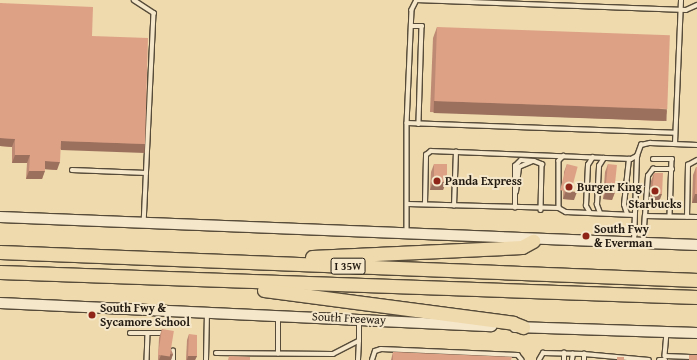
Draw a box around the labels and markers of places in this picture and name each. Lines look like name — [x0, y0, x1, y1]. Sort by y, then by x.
place label: Panda Express — [445, 174, 522, 188]
marker: Panda Express — [432, 176, 442, 186]
place label: Burger King — [577, 180, 642, 194]
marker: Burger King — [564, 182, 574, 192]
marker: Starbucks — [650, 186, 660, 196]
place label: Starbucks — [628, 197, 682, 211]
place label: South Fwy & Everman — [594, 222, 652, 250]
marker: South Fwy & Everman — [581, 231, 591, 241]
place label: South Fwy & Sycamore School — [100, 301, 190, 329]
marker: South Fwy & Sycamore School — [87, 310, 97, 320]

